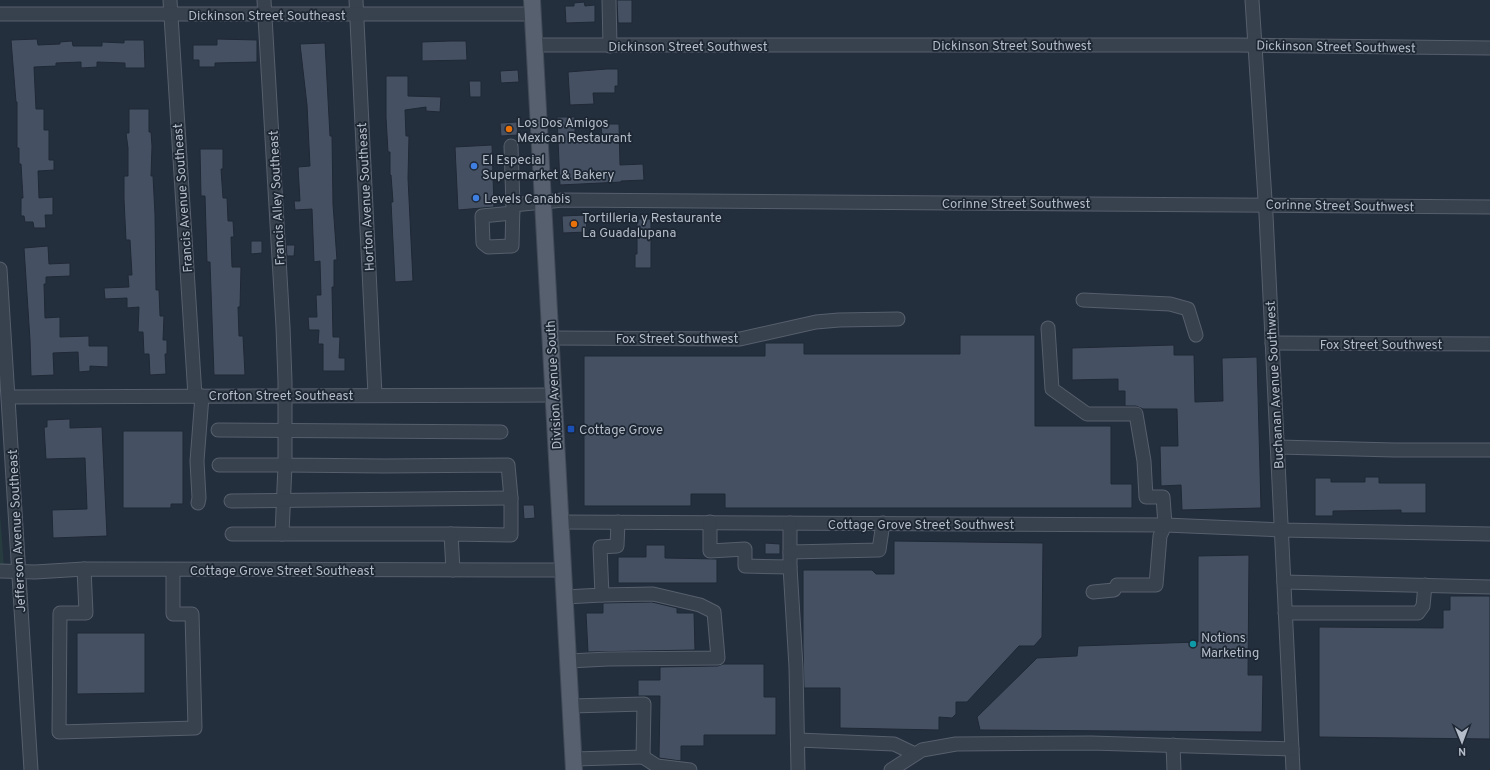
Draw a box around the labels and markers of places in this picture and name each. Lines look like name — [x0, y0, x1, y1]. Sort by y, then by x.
place label: Los Dos Amigos Mexican Restaurant — [517, 116, 632, 147]
marker: Los Dos Amigos Mexican Restaurant — [504, 124, 514, 134]
place label: El Especial Supermarket & Bakery — [482, 153, 614, 184]
marker: El Especial Supermarket & Bakery — [469, 161, 479, 171]
place label: Levels Canabis — [484, 192, 571, 208]
marker: Levels Canabis — [471, 193, 481, 203]
place label: Tortilleria y Restaurante La Guadalupana — [582, 211, 722, 242]
marker: Tortilleria y Restaurante La Guadalupana — [569, 219, 579, 229]
place label: Cottage Grove — [579, 423, 663, 439]
marker: Cottage Grove — [566, 424, 576, 434]
place label: Notions Marketing — [1201, 631, 1259, 662]
marker: Notions Marketing — [1188, 639, 1198, 649]

